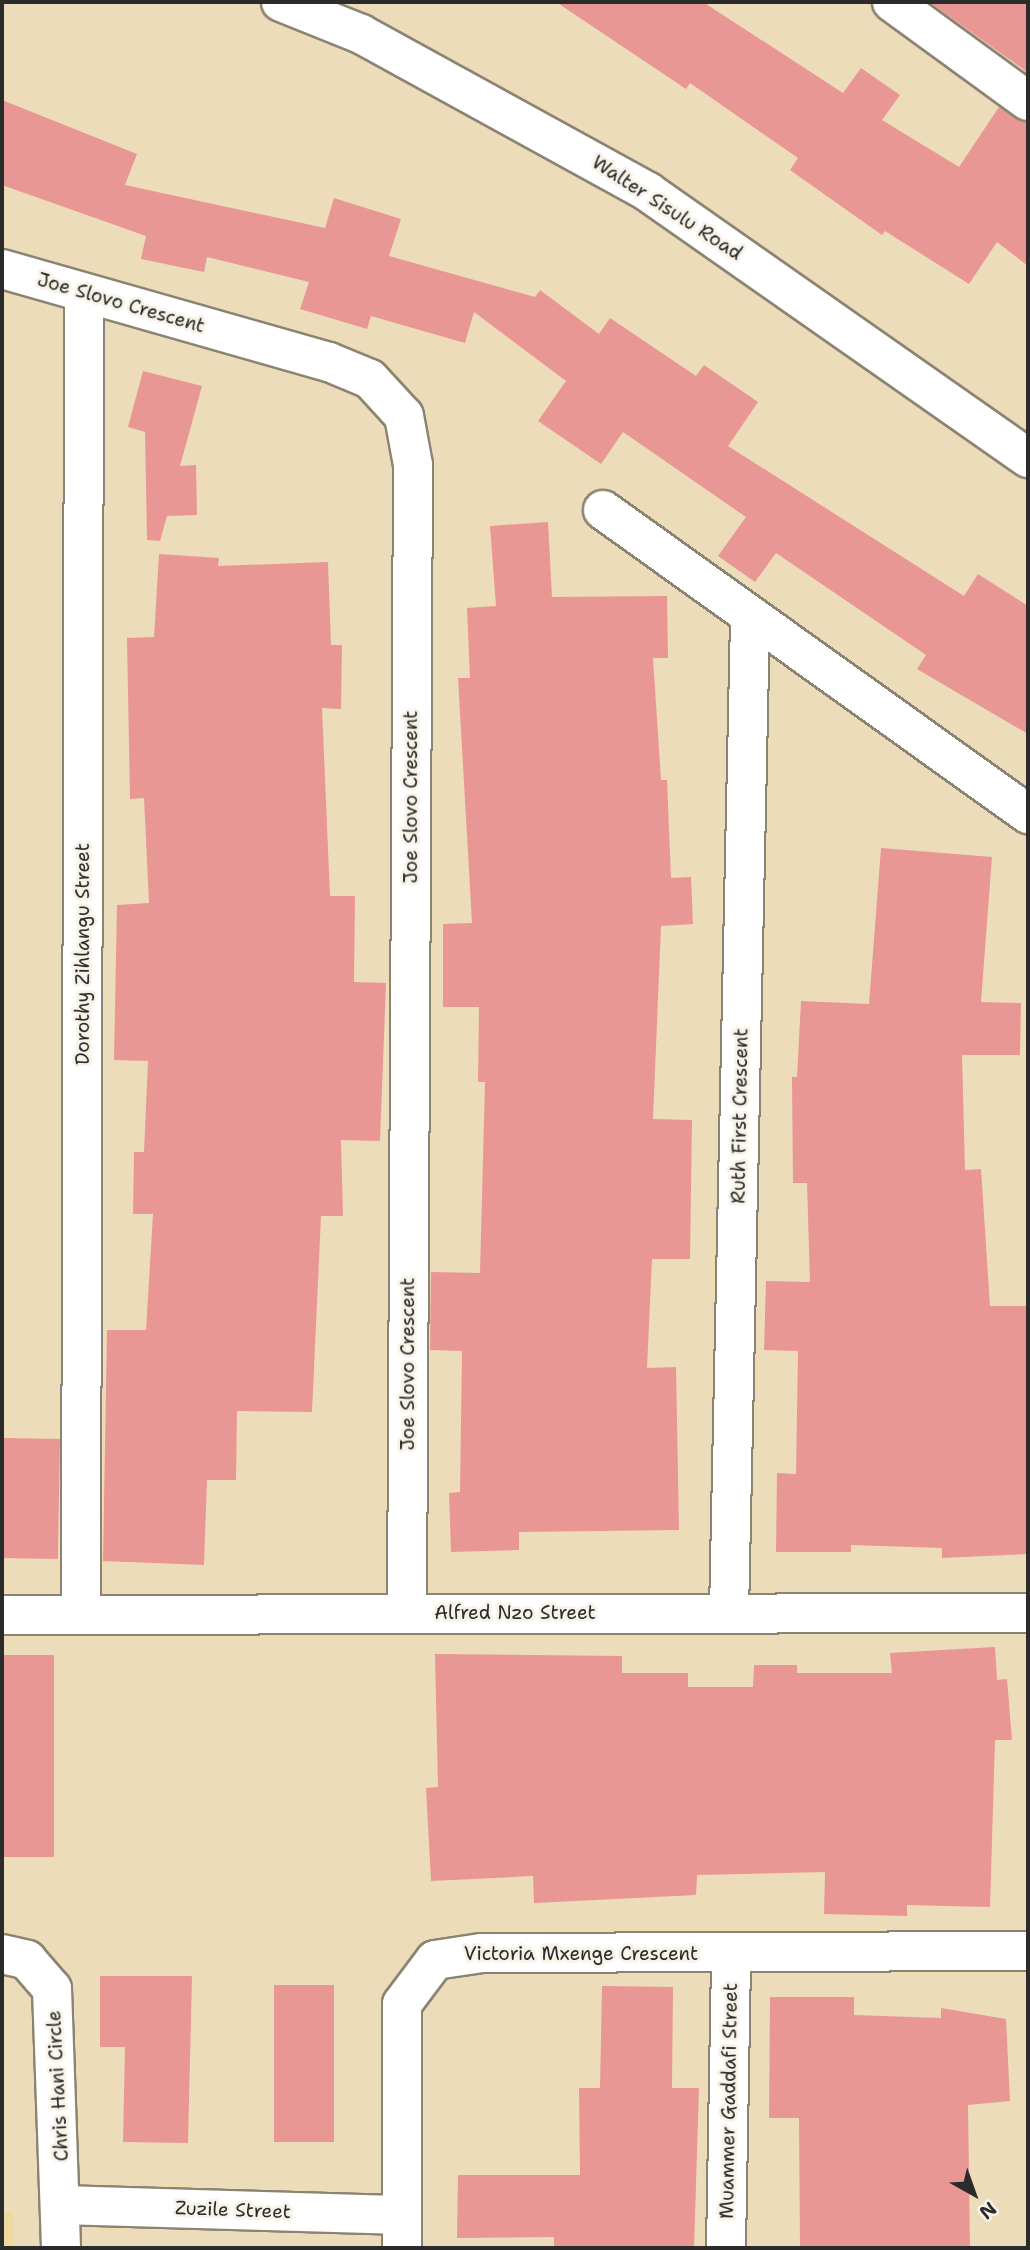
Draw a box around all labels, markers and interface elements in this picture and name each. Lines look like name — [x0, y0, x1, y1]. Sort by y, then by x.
street label: Walter Sisulu Road — [588, 151, 746, 265]
street label: Joe Slovo Crescent — [35, 268, 207, 338]
street label: Joe Slovo Crescent — [400, 710, 422, 884]
street label: Dorothy Zihlangu Street — [72, 843, 94, 1065]
street label: Ruth First Crescent — [727, 1028, 753, 1204]
street label: Joe Slovo Crescent — [397, 1277, 419, 1451]
street label: Alfred Nzo Street — [434, 1602, 596, 1624]
street label: Victoria Mxenge Crescent — [464, 1943, 698, 1965]
street label: Muammer Gaddafi Street — [716, 1983, 742, 2219]
street label: Chris Hani Circle — [43, 2010, 73, 2162]
north arrow — [939, 2159, 1009, 2229]
text: N — [974, 2196, 1002, 2225]
street label: Zuzile Street — [175, 2197, 291, 2223]

